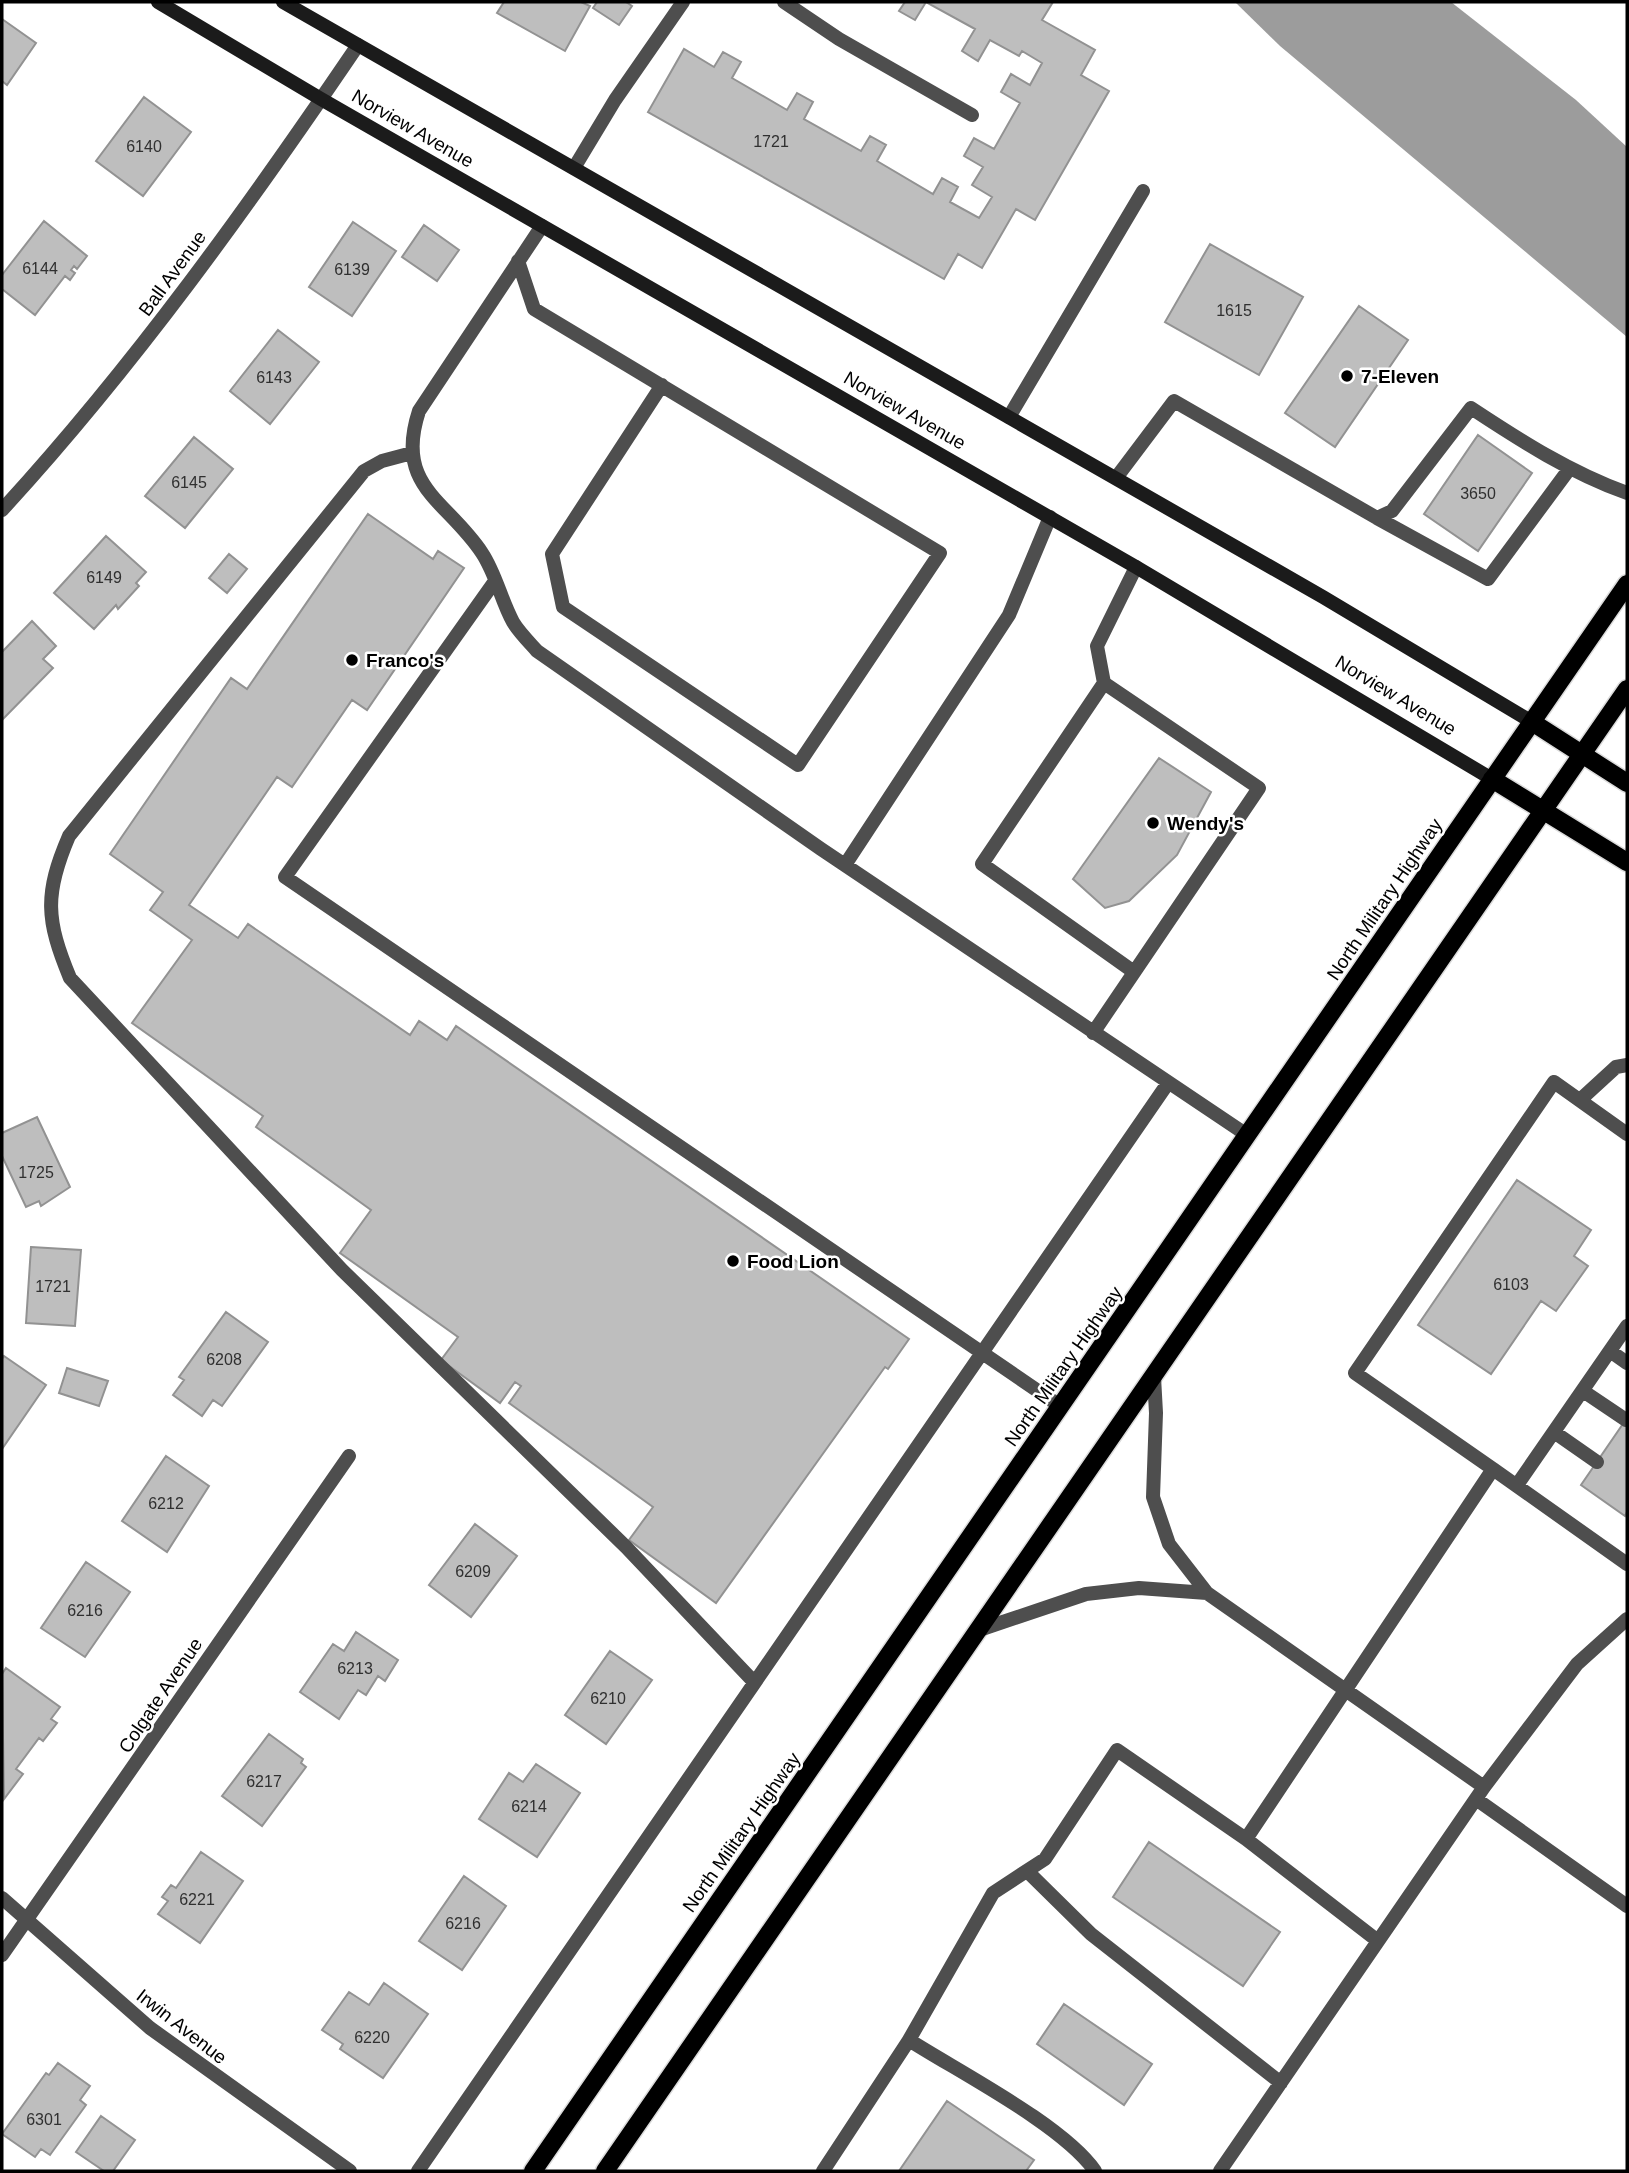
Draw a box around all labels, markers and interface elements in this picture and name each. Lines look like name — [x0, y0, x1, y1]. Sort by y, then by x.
street label: Norview Avenue — [348, 85, 477, 172]
house number: 1721 — [753, 133, 789, 150]
house number: 6140 — [126, 138, 162, 155]
street label: Ball Avenue — [135, 227, 210, 320]
house number: 6144 — [22, 260, 58, 277]
house number: 6139 — [334, 261, 370, 278]
house number: 1615 — [1216, 302, 1252, 319]
place label: 7-Eleven — [1361, 366, 1439, 387]
street label: Norview Avenue — [840, 367, 969, 454]
marker: 7-Eleven — [1339, 368, 1355, 384]
house number: 6143 — [256, 369, 292, 386]
house number: 6145 — [171, 474, 207, 491]
house number: 3650 — [1460, 485, 1496, 502]
house number: 6149 — [86, 569, 122, 586]
place label: Franco's — [366, 650, 444, 671]
street label: Norview Avenue — [1332, 651, 1460, 740]
marker: Franco's — [344, 652, 360, 668]
place label: Wendy's — [1167, 813, 1244, 834]
street label: North Military Highway — [1323, 814, 1447, 984]
marker: Wendy's — [1145, 815, 1161, 831]
house number: 1725 — [18, 1164, 54, 1181]
place label: Food Lion — [747, 1251, 839, 1272]
marker: Food Lion — [725, 1253, 741, 1269]
house number: 6103 — [1493, 1276, 1529, 1293]
house number: 1721 — [35, 1278, 71, 1295]
street label: North Military Highway — [1000, 1282, 1127, 1450]
house number: 6208 — [206, 1351, 242, 1368]
house number: 6212 — [148, 1495, 184, 1512]
house number: 6209 — [455, 1563, 491, 1580]
house number: 6216 — [67, 1602, 103, 1619]
street label: Colgate Avenue — [114, 1634, 207, 1757]
house number: 6213 — [337, 1660, 373, 1677]
house number: 6210 — [590, 1690, 626, 1707]
street label: North Military Highway — [678, 1748, 805, 1916]
house number: 6217 — [246, 1773, 282, 1790]
house number: 6214 — [511, 1798, 547, 1815]
house number: 6221 — [179, 1891, 215, 1908]
house number: 6216 — [445, 1915, 481, 1932]
street label: Irwin Avenue — [132, 1985, 231, 2068]
house number: 6220 — [354, 2029, 390, 2046]
house number: 6301 — [26, 2111, 62, 2128]

